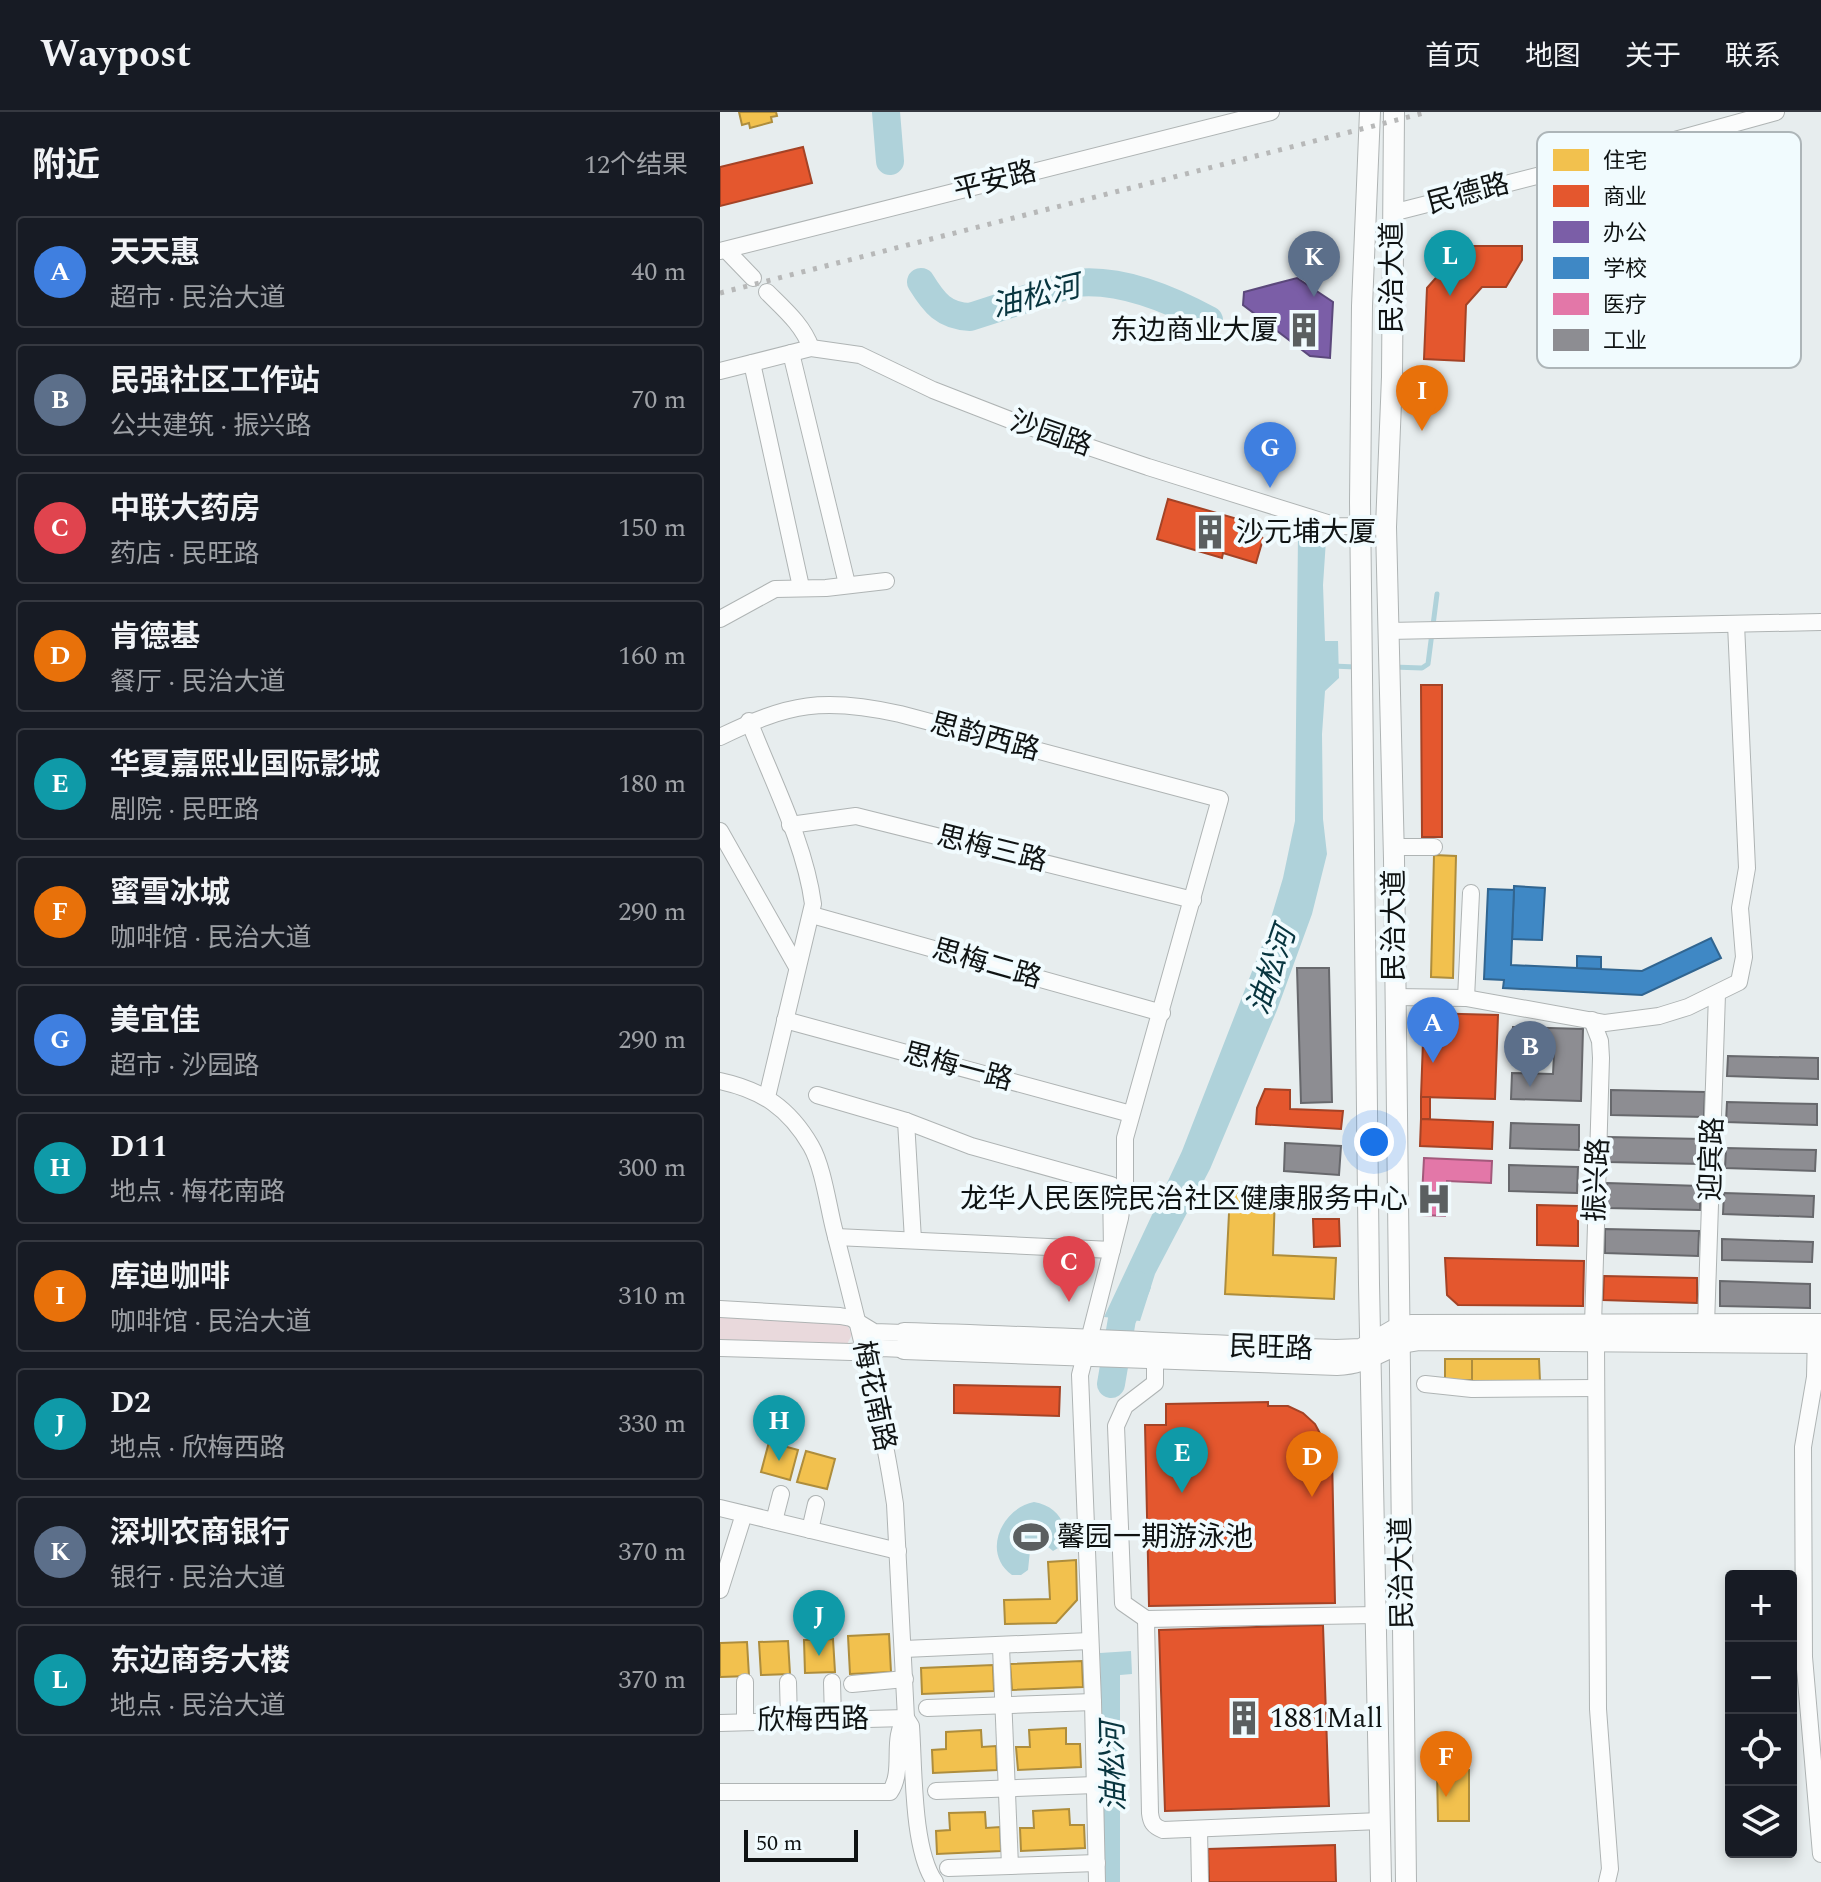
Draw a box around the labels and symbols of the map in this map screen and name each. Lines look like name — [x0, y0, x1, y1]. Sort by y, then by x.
legend — [1537, 132, 1801, 368]
text: 住宅 — [1603, 145, 1647, 178]
street label: 平安路 — [949, 150, 1041, 212]
street label: 民德路 — [1422, 162, 1514, 226]
text: 商业 — [1603, 181, 1647, 214]
text: 办公 — [1603, 217, 1647, 250]
street label: 民治大道 — [1371, 221, 1414, 333]
pin: L — [1424, 230, 1476, 296]
pin: K — [1288, 231, 1340, 297]
text: 学校 — [1603, 253, 1647, 286]
water label: 油松河 — [987, 263, 1090, 330]
text: 医疗 — [1603, 289, 1647, 322]
place label: 东边商业大厦 — [1110, 309, 1278, 352]
building icon: 东边商业大厦 — [1285, 311, 1323, 349]
text: 工业 — [1603, 325, 1647, 358]
pin: I — [1396, 365, 1448, 431]
street label: 沙园路 — [1004, 400, 1098, 468]
pin: G — [1244, 422, 1296, 488]
place label: 沙元埔大厦 — [1236, 511, 1376, 554]
building icon: 沙元埔大厦 — [1191, 513, 1229, 551]
street label: 思韵西路 — [925, 702, 1045, 772]
street label: 思梅三路 — [932, 815, 1052, 883]
street label: 民治大道 — [1373, 869, 1416, 981]
water label: 油松河 — [1236, 916, 1310, 1021]
street label: 思梅二路 — [927, 928, 1047, 1000]
pin: A — [1407, 997, 1459, 1063]
pin: B — [1504, 1021, 1556, 1087]
street label: 思梅一路 — [898, 1032, 1018, 1102]
street label: 迎宾路 — [1689, 1116, 1735, 1202]
your location — [1354, 1122, 1394, 1162]
street label: 振兴路 — [1573, 1137, 1621, 1223]
place label: 龙华人民医院民治社区健康服务中心 — [960, 1178, 1408, 1221]
hospital icon: 龙华人民医院民治社区健康服务中心 — [1415, 1180, 1453, 1218]
pin: C — [1043, 1236, 1095, 1302]
street label: 民旺路 — [1228, 1325, 1314, 1371]
street label: 梅花南路 — [841, 1337, 907, 1455]
pin: H — [753, 1395, 805, 1461]
pin: E — [1156, 1427, 1208, 1493]
pin: D — [1286, 1431, 1338, 1497]
place label: 馨园一期游泳池 — [1057, 1516, 1253, 1559]
street label: 民治大道 — [1380, 1517, 1424, 1629]
sports icon: 馨园一期游泳池 — [1012, 1518, 1050, 1556]
pin: J — [793, 1590, 845, 1656]
place label: 1881Mall — [1270, 1697, 1383, 1740]
street label: 欣梅西路 — [757, 1698, 869, 1742]
building icon: 1881Mall — [1225, 1699, 1263, 1737]
water label: 油松河 — [1090, 1717, 1138, 1812]
pin: F — [1420, 1731, 1472, 1797]
scale bar — [744, 1826, 858, 1862]

